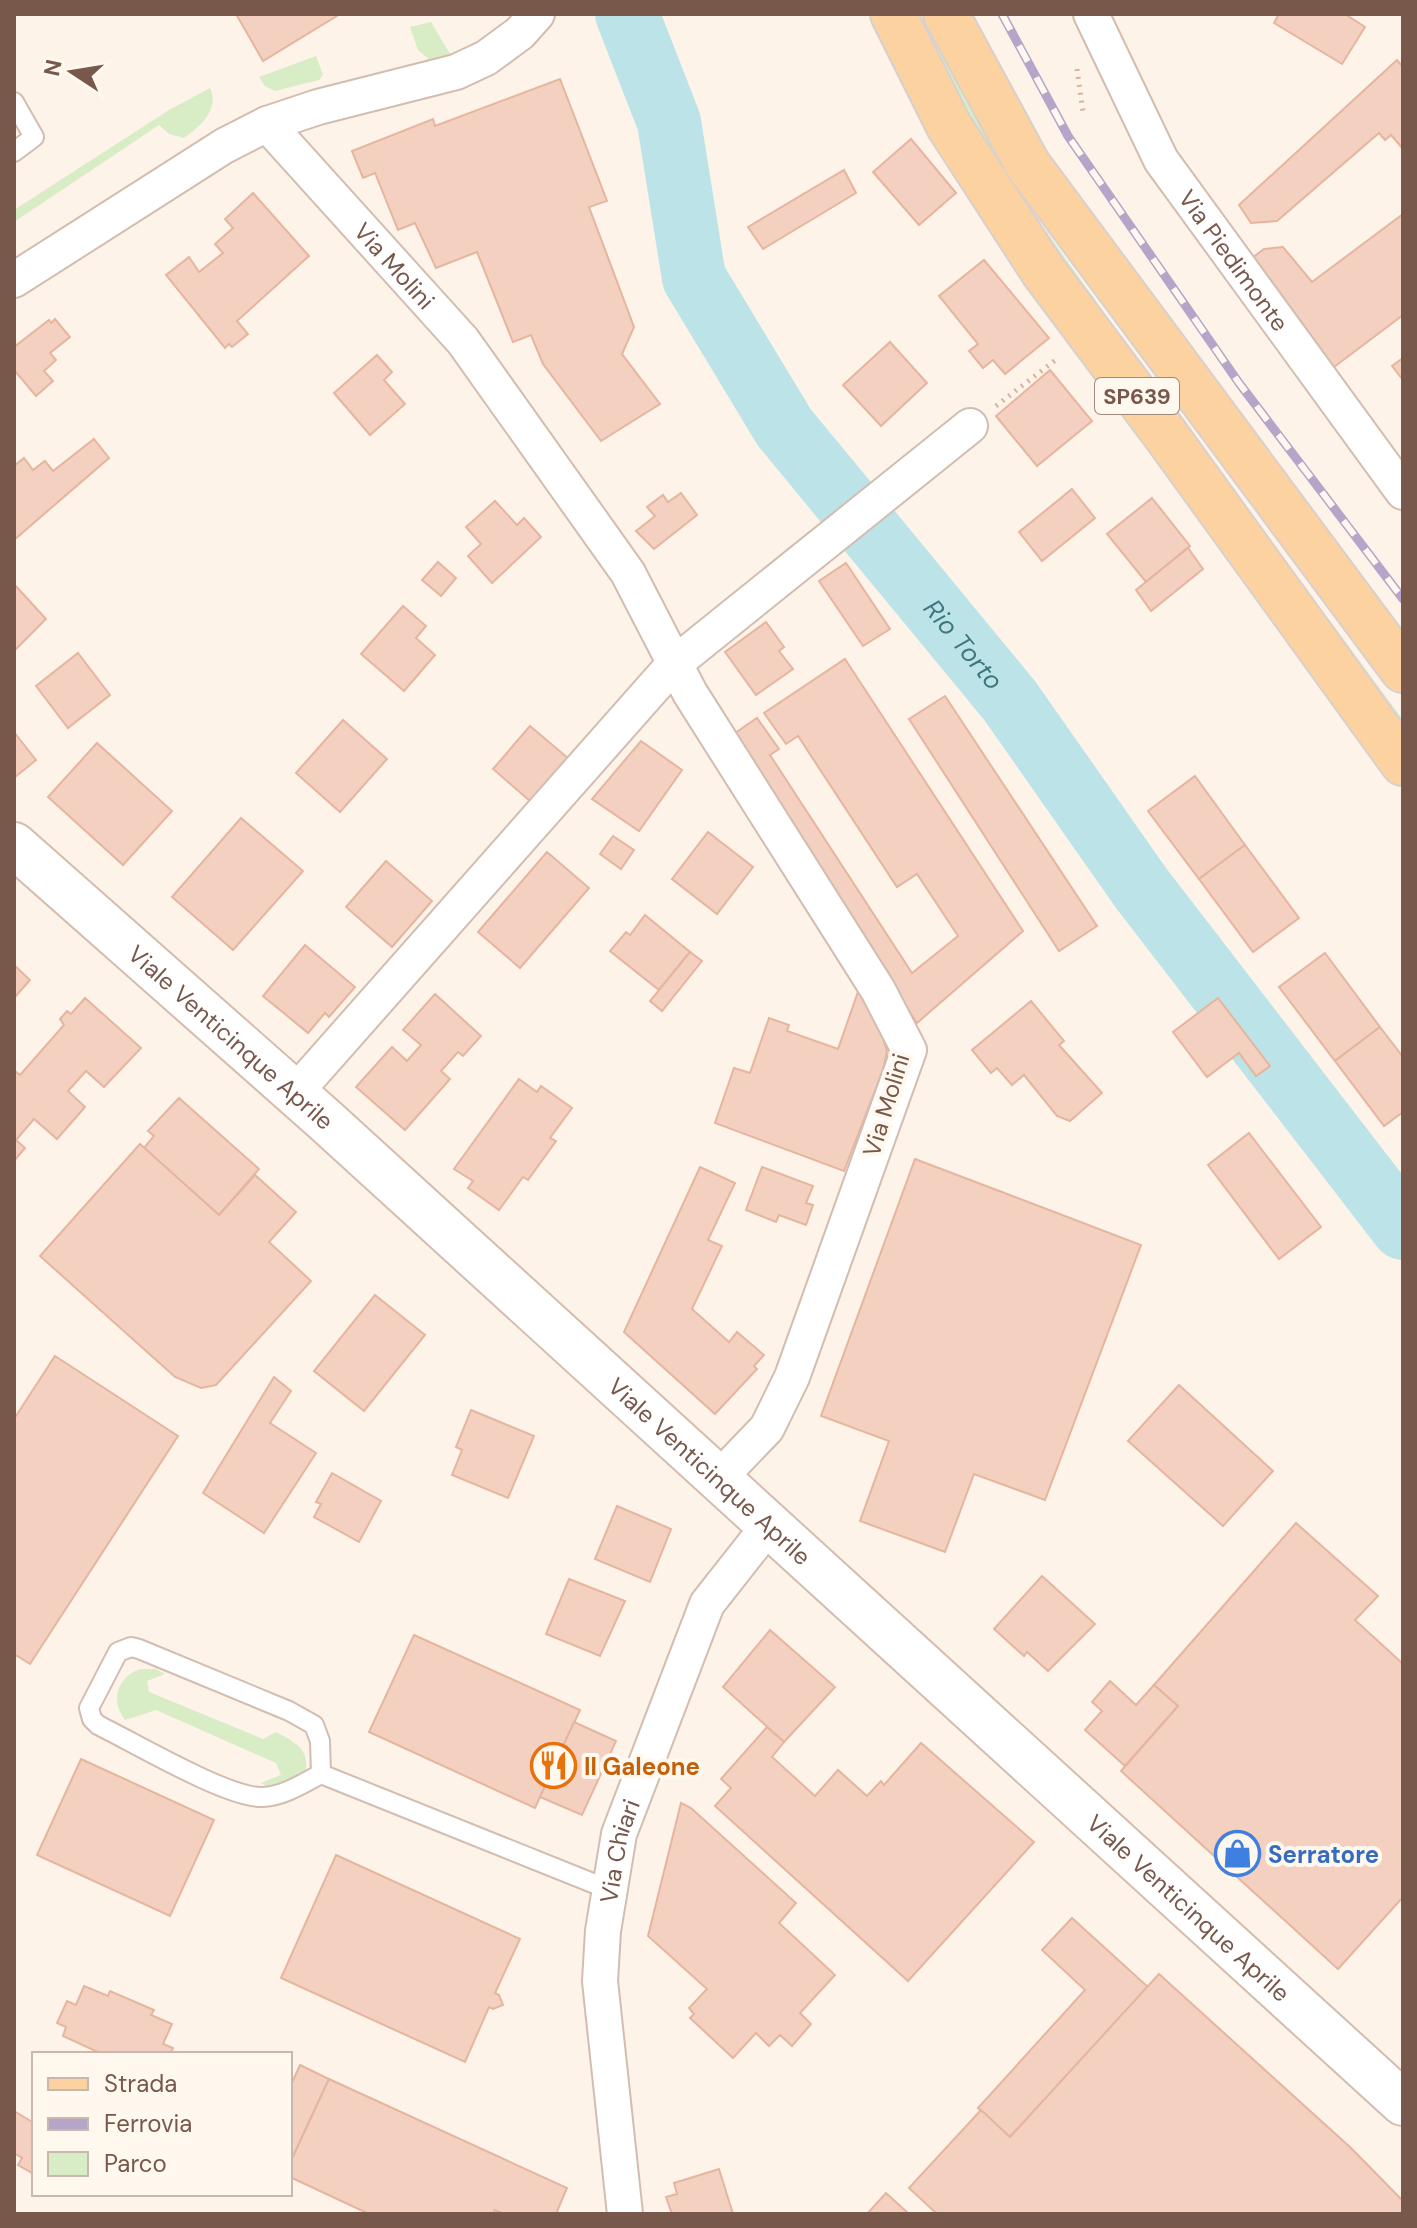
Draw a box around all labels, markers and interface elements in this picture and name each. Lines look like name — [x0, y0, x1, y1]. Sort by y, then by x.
north arrow — [32, 32, 112, 112]
text: N — [37, 57, 69, 79]
street label: Via Piedimonte — [1172, 183, 1296, 337]
street label: Via Molini — [348, 216, 442, 315]
road number: SP639 — [1095, 378, 1179, 414]
water label: Rio Torto — [916, 592, 1011, 697]
street label: Viale Venticinque Aprile — [122, 938, 341, 1136]
street label: Via Molini — [856, 1050, 916, 1160]
street label: Viale Venticinque Aprile — [602, 1371, 818, 1571]
restaurant icon: Il Galeone — [529, 1742, 577, 1790]
place label: Il Galeone — [584, 1751, 700, 1782]
street label: Via Chiari — [592, 1795, 646, 1905]
street label: Viale Venticinque Aprile — [1081, 1807, 1297, 2008]
shop icon: Serratore — [1213, 1830, 1261, 1878]
place label: Serratore — [1268, 1839, 1379, 1870]
legend — [32, 2052, 292, 2196]
text: Strada — [104, 2068, 177, 2099]
text: Ferrovia — [104, 2108, 192, 2139]
text: Parco — [104, 2148, 167, 2179]

